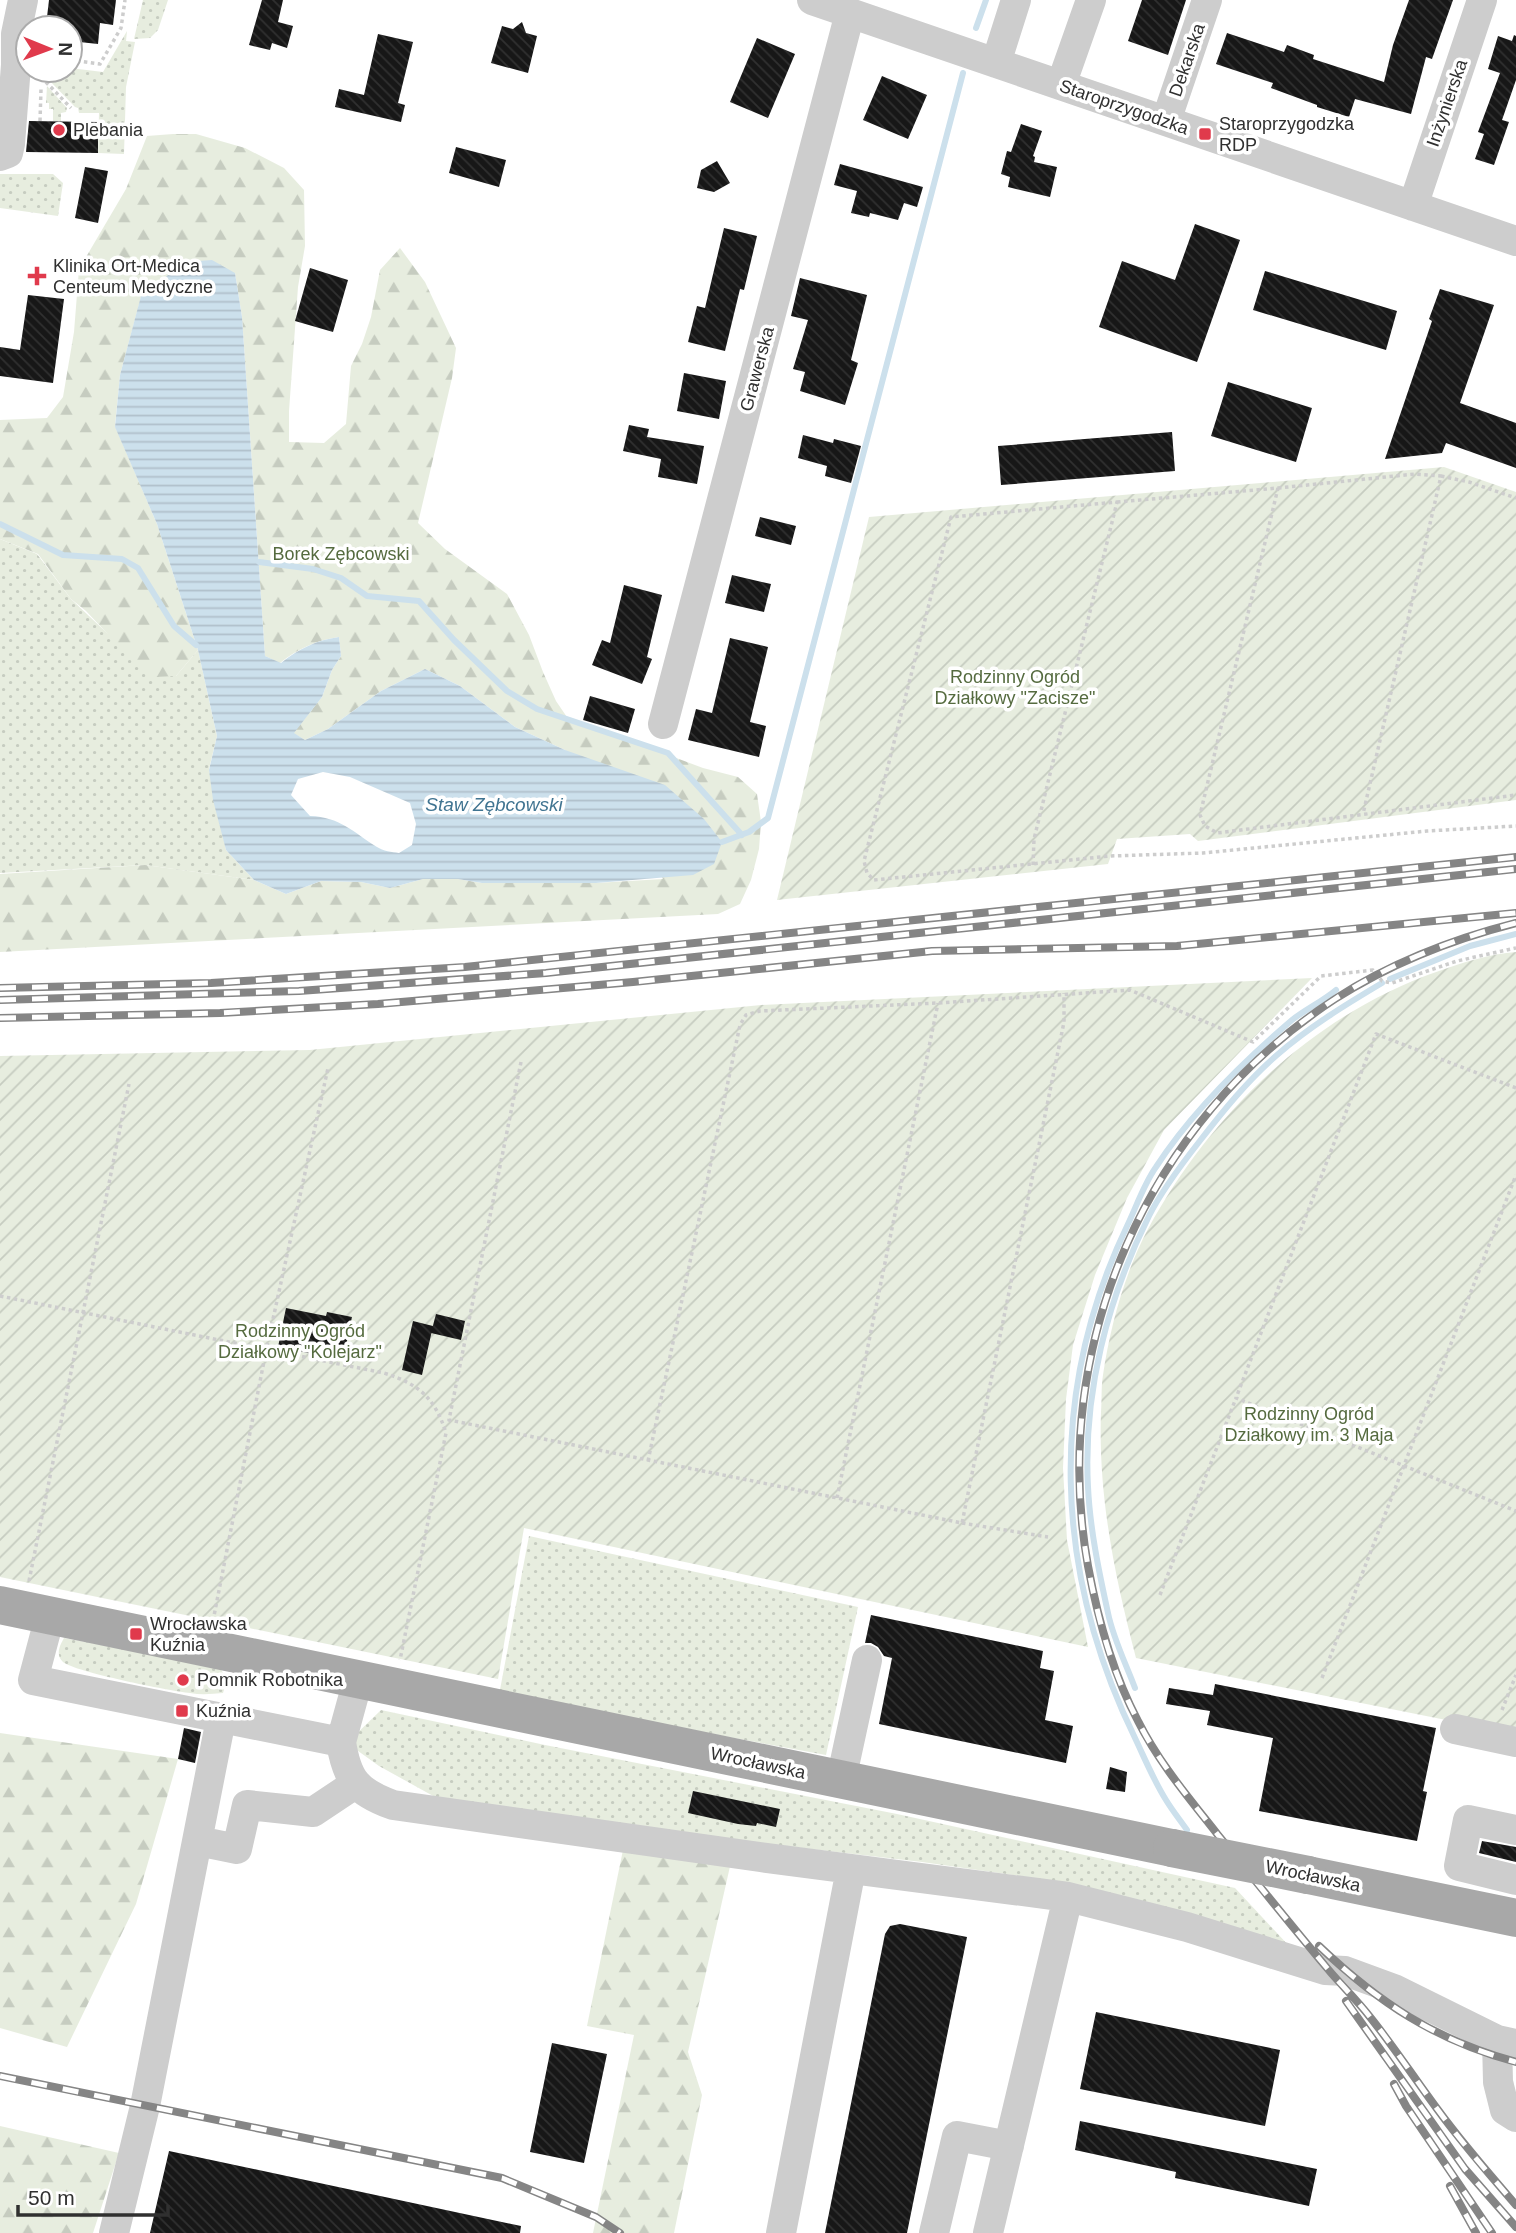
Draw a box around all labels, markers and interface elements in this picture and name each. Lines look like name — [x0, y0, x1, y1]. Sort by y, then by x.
north arrow — [14, 14, 84, 84]
street label: Dekarska — [1165, 20, 1209, 99]
text: N — [55, 42, 76, 56]
street label: Inżynierska — [1423, 56, 1472, 149]
street label: Staroprzygodzka — [1057, 76, 1192, 139]
place label: Staroprzygodzka RDP — [1219, 114, 1355, 155]
place label: Plebania — [73, 120, 144, 140]
marker: Plebania — [51, 122, 67, 138]
marker: Staroprzygodzka RDP — [1197, 126, 1213, 142]
place label: Klinika Ort-Medica Centeum Medyczne — [53, 256, 213, 297]
marker: Klinika Ort-Medica Centeum Medyczne — [27, 266, 47, 286]
street label: Grawerska — [736, 323, 778, 414]
park label: Borek Zębcowski — [272, 544, 410, 564]
park label: Rodzinny Ogród Działkowy "Zacisze" — [935, 667, 1095, 708]
water label: Staw Zębcowski — [425, 794, 563, 815]
park label: Rodzinny Ogród Działkowy "Kolejarz" — [218, 1321, 382, 1362]
park label: Rodzinny Ogród Działkowy im. 3 Maja — [1224, 1404, 1395, 1445]
place label: Wrocławska Kuźnia — [150, 1614, 248, 1655]
marker: Wrocławska Kuźnia — [128, 1626, 144, 1642]
place label: Pomnik Robotnika — [197, 1670, 344, 1690]
marker: Pomnik Robotnika — [175, 1672, 191, 1688]
place label: Kuźnia — [196, 1701, 252, 1721]
marker: Kuźnia — [174, 1703, 190, 1719]
street label: Wrocławska — [709, 1743, 808, 1783]
street label: Wrocławska — [1264, 1856, 1363, 1896]
scale bar — [18, 2174, 168, 2218]
text: 50 m — [28, 2186, 75, 2209]

